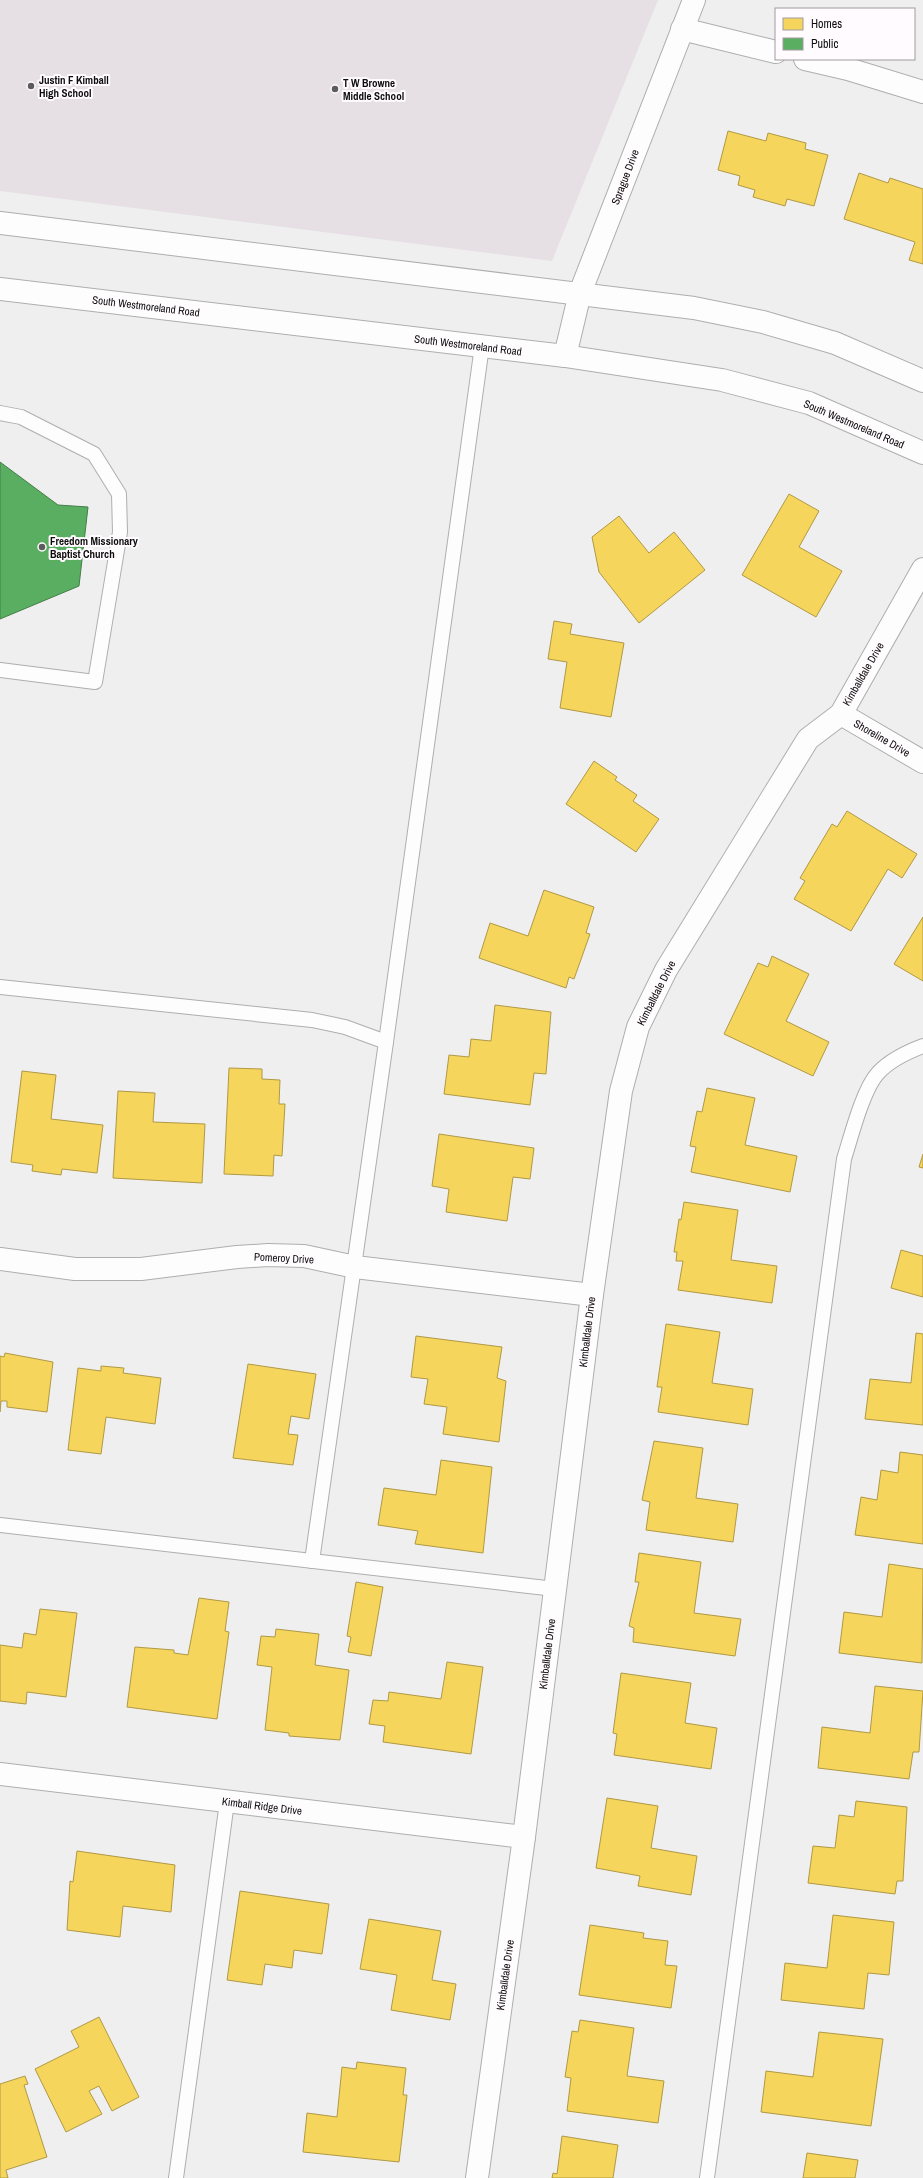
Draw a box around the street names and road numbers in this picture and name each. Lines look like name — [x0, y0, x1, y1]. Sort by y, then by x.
street label: Sprague Drive — [608, 147, 642, 207]
street label: South Westmoreland Road — [91, 292, 201, 320]
street label: South Westmoreland Road — [413, 331, 523, 359]
street label: South Westmoreland Road — [801, 396, 907, 452]
street label: Kimballdale Drive — [839, 640, 887, 708]
street label: Shoreline Drive — [851, 716, 913, 760]
street label: Kimballdale Drive — [634, 958, 678, 1028]
street label: Pomeroy Drive — [254, 1249, 314, 1267]
street label: Kimballdale Drive — [576, 1296, 598, 1368]
street label: Kimballdale Drive — [536, 1618, 558, 1690]
street label: Kimball Ridge Drive — [221, 1794, 303, 1818]
street label: Kimballdale Drive — [493, 1939, 517, 2011]

